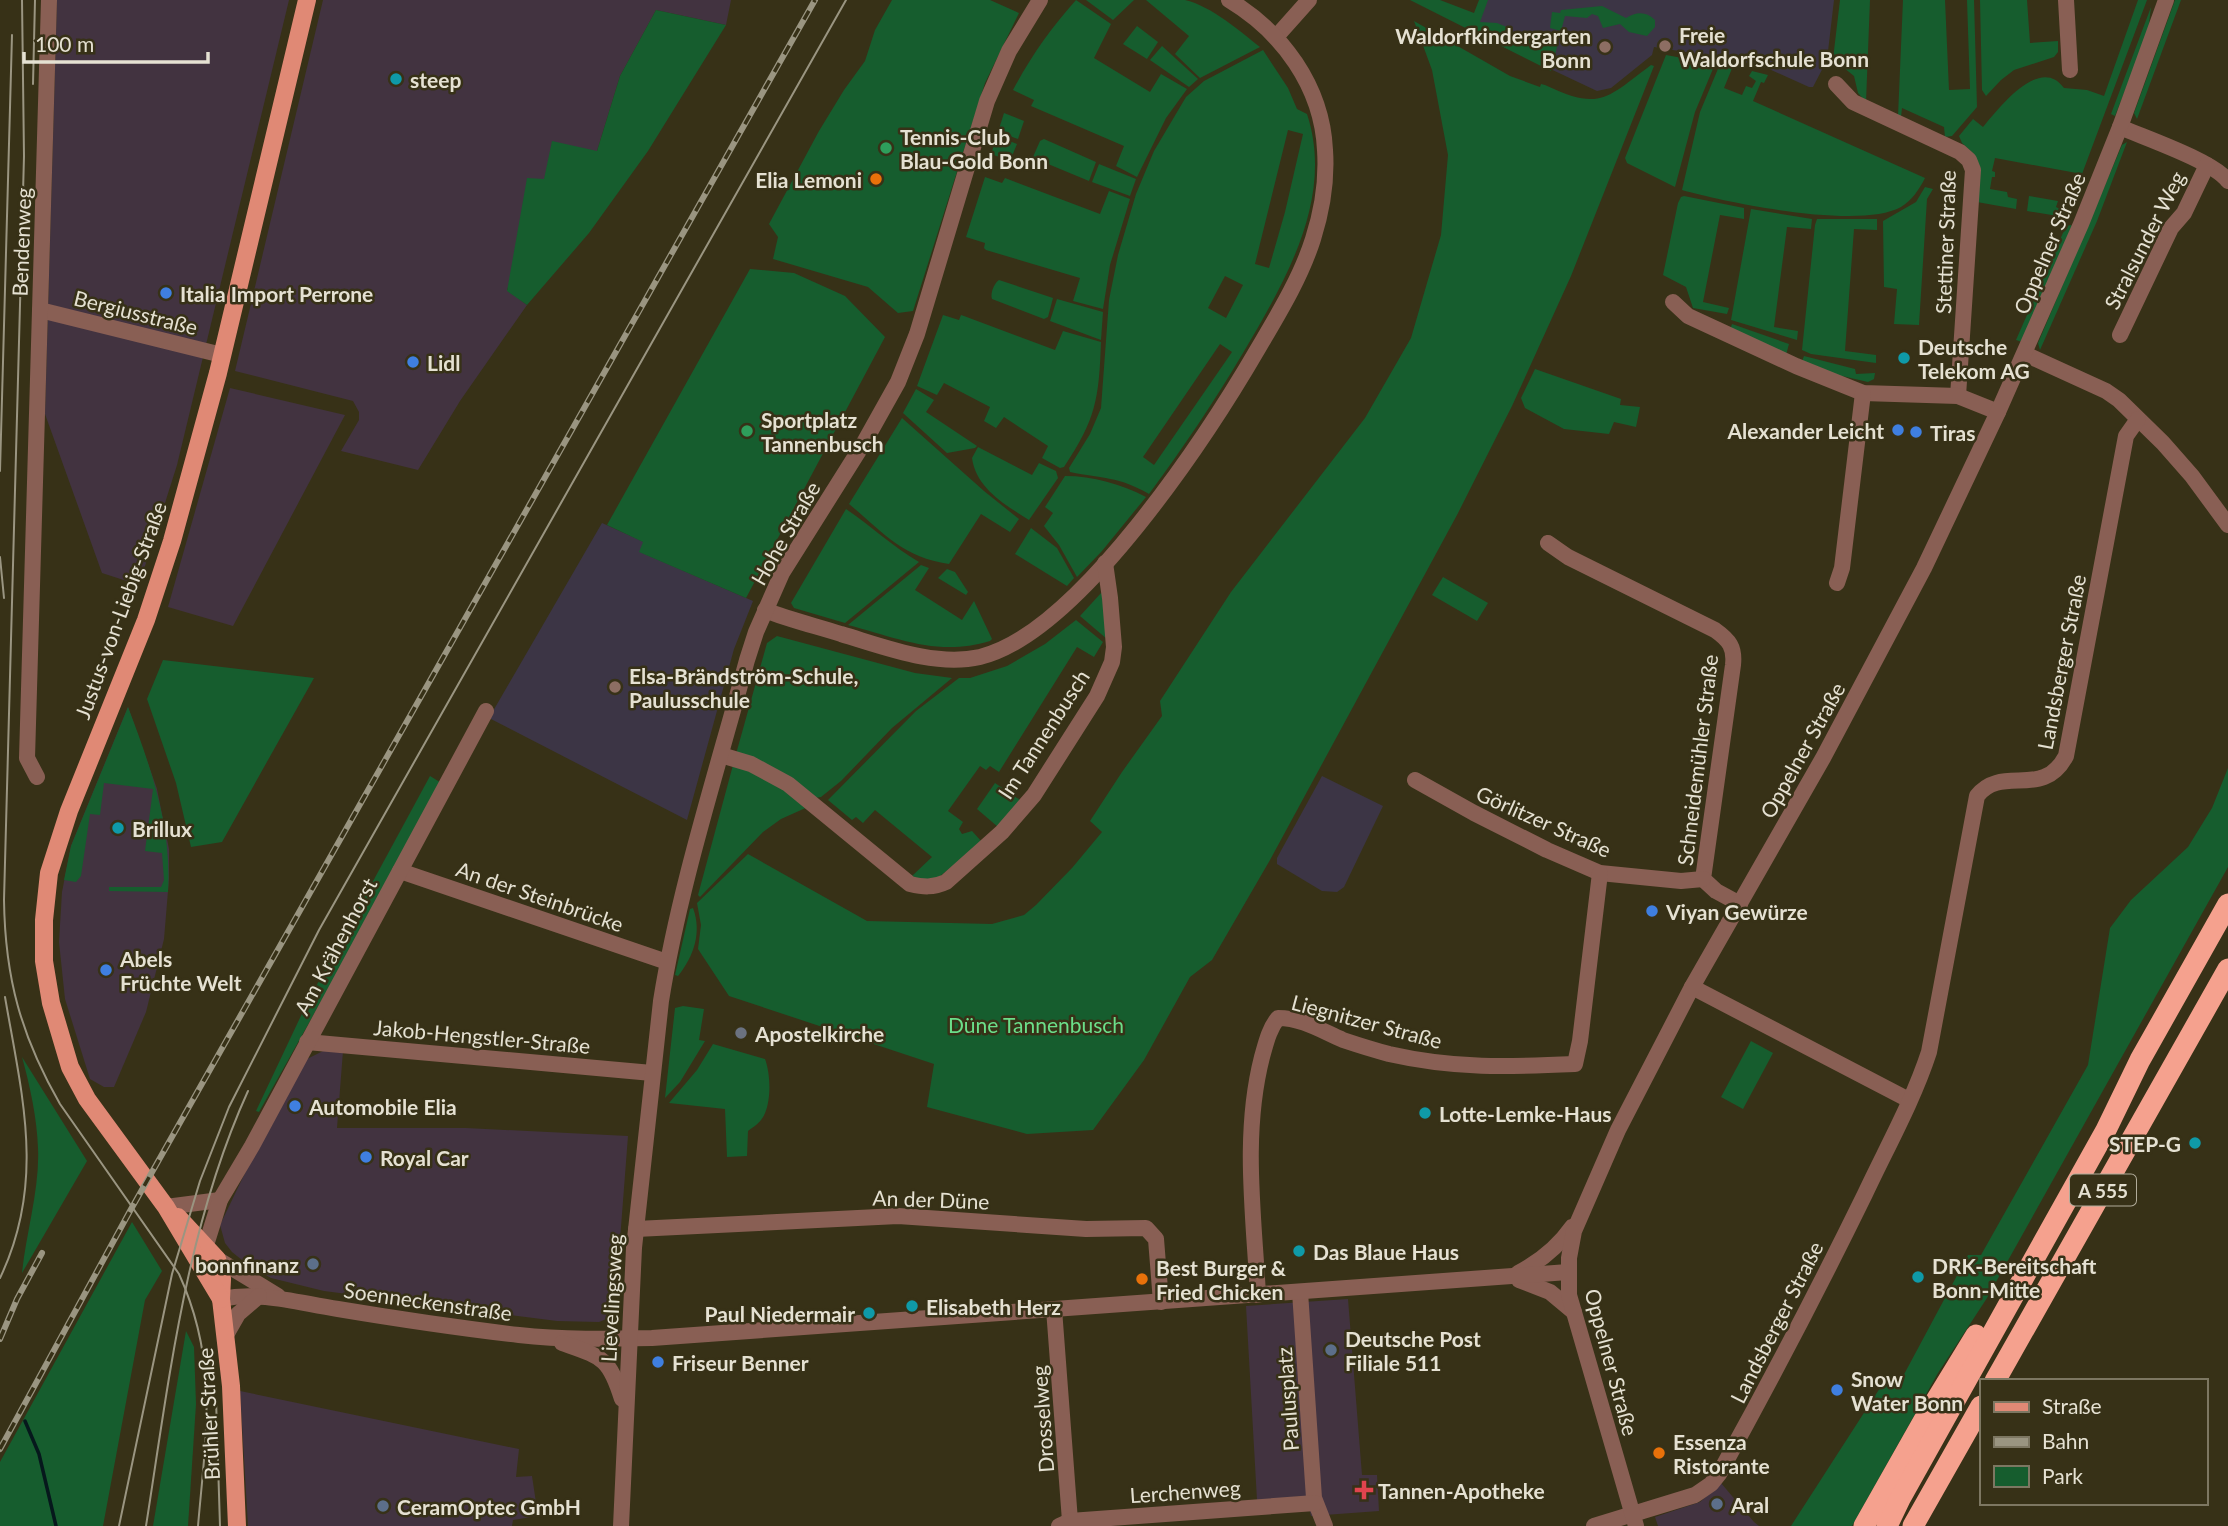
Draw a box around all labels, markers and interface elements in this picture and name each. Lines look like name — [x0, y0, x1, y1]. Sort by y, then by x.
scale bar — [24, 21, 208, 65]
place label: Freie Waldorfschule Bonn — [1679, 22, 1869, 71]
place label: Waldorfkindergarten Bonn — [1395, 23, 1591, 72]
text: 100 m — [35, 31, 94, 56]
marker: Freie Waldorfschule Bonn — [1657, 38, 1673, 54]
marker: Waldorfkindergarten Bonn — [1597, 39, 1613, 55]
place label: steep — [410, 67, 461, 92]
marker: steep — [388, 71, 404, 87]
place label: Tennis-Club Blau-Gold Bonn — [900, 124, 1048, 173]
marker: Tennis-Club Blau-Gold Bonn — [878, 140, 894, 156]
place label: Elia Lemoni — [755, 167, 862, 192]
street label: Stralsunder Weg — [2098, 167, 2190, 313]
street label: Oppelner Straße — [2008, 169, 2090, 317]
street label: Stettiner Straße — [1930, 170, 1960, 314]
marker: Elia Lemoni — [868, 171, 884, 187]
street label: Bendenweg — [7, 187, 35, 297]
place label: Italia Import Perrone — [180, 281, 373, 306]
street label: Bergiusstraße — [72, 285, 200, 339]
marker: Italia Import Perrone — [158, 285, 174, 301]
place label: Deutsche Telekom AG — [1918, 334, 2030, 383]
place label: Lidl — [427, 350, 460, 375]
marker: Deutsche Telekom AG — [1896, 350, 1912, 366]
marker: Lidl — [405, 354, 421, 370]
place label: Sportplatz Tannenbusch — [761, 407, 884, 456]
place label: Alexander Leicht — [1727, 418, 1884, 443]
place label: Tiras — [1930, 420, 1975, 445]
marker: Alexander Leicht — [1890, 422, 1906, 438]
marker: Sportplatz Tannenbusch — [739, 423, 755, 439]
marker: Tiras — [1908, 424, 1924, 440]
street label: Hohe Straße — [745, 477, 825, 589]
street label: Justus-von-Liebig-Straße — [69, 498, 171, 722]
street label: Landsberger Straße — [2032, 572, 2090, 752]
street label: Schneidemühler Straße — [1672, 653, 1722, 867]
place label: Elsa-Brändström-Schule, Paulusschule — [629, 663, 858, 712]
street label: Im Tannenbusch — [992, 665, 1094, 803]
street label: Oppelner Straße — [1754, 678, 1850, 822]
marker: Elsa-Brändström-Schule, Paulusschule — [607, 679, 623, 695]
street label: Görlitzer Straße — [1473, 780, 1615, 862]
place label: Brillux — [132, 816, 192, 841]
marker: Brillux — [110, 820, 126, 836]
street label: An der Steinbrücke — [453, 856, 627, 936]
street label: Am Krähenhorst — [289, 873, 382, 1019]
place label: Viyan Gewürze — [1665, 899, 1808, 924]
marker: Viyan Gewürze — [1644, 903, 1660, 919]
place label: Abels Früchte Welt — [119, 946, 242, 995]
marker: Abels Früchte Welt — [98, 962, 114, 978]
street label: Liegnitzer Straße — [1289, 989, 1445, 1053]
park label: Düne Tannenbusch — [948, 1012, 1124, 1037]
street label: Jakob-Hengstler-Straße — [373, 1014, 591, 1058]
place label: Apostelkirche — [754, 1021, 884, 1046]
marker: Apostelkirche — [733, 1025, 749, 1041]
place label: Automobile Elia — [308, 1094, 457, 1119]
marker: Automobile Elia — [287, 1098, 303, 1114]
place label: Lotte-Lemke-Haus — [1439, 1101, 1611, 1126]
marker: Lotte-Lemke-Haus — [1417, 1105, 1433, 1121]
place label: STEP-G — [2109, 1131, 2181, 1156]
marker: STEP-G — [2187, 1135, 2203, 1151]
place label: Royal Car — [380, 1145, 469, 1170]
marker: Royal Car — [358, 1149, 374, 1165]
road number: A 555 — [2070, 1174, 2136, 1206]
street label: An der Düne — [872, 1184, 990, 1214]
street label: Lievelingsweg — [595, 1233, 627, 1363]
street label: Landsberger Straße — [1724, 1237, 1828, 1407]
place label: Das Blaue Haus — [1313, 1239, 1459, 1264]
marker: Das Blaue Haus — [1291, 1243, 1307, 1259]
place label: bonnfinanz — [195, 1252, 299, 1277]
place label: DRK-Bereitschaft Bonn-Mitte — [1932, 1253, 2097, 1302]
place label: Best Burger & Fried Chicken — [1156, 1255, 1287, 1304]
marker: bonnfinanz — [305, 1256, 321, 1272]
marker: DRK-Bereitschaft Bonn-Mitte — [1910, 1269, 1926, 1285]
marker: Best Burger & Fried Chicken — [1134, 1271, 1150, 1287]
street label: Soenneckenstraße — [342, 1277, 514, 1325]
street label: Oppelner Straße — [1580, 1286, 1644, 1438]
place label: Elisabeth Herz — [926, 1294, 1061, 1319]
marker: Elisabeth Herz — [904, 1298, 920, 1314]
place label: Paul Niedermair — [705, 1301, 855, 1326]
marker: Paul Niedermair — [861, 1305, 877, 1321]
place label: Deutsche Post Filiale 511 — [1345, 1326, 1481, 1375]
marker: Deutsche Post Filiale 511 — [1323, 1342, 1339, 1358]
street label: Paulusplatz — [1271, 1346, 1303, 1452]
street label: Brühler Straße — [192, 1347, 224, 1481]
place label: Friseur Benner — [672, 1350, 809, 1375]
marker: Friseur Benner — [650, 1354, 666, 1370]
street label: Drosselweg — [1026, 1364, 1058, 1473]
place label: Snow Water Bonn — [1851, 1366, 1963, 1415]
legend — [1980, 1379, 2207, 1505]
marker: Snow Water Bonn — [1829, 1382, 1845, 1398]
text: Straße — [2042, 1393, 2102, 1418]
text: Bahn — [2042, 1428, 2089, 1453]
place label: Essenza Ristorante — [1673, 1429, 1770, 1478]
marker: Essenza Ristorante — [1651, 1445, 1667, 1461]
text: Park — [2042, 1463, 2083, 1488]
street label: Lerchenweg — [1129, 1475, 1241, 1507]
place label: Tannen-Apotheke — [1378, 1478, 1545, 1503]
marker: Tannen-Apotheke — [1356, 1482, 1372, 1498]
place label: Aral — [1730, 1492, 1769, 1517]
place label: CeramOptec GmbH — [397, 1494, 581, 1519]
marker: Aral — [1709, 1496, 1725, 1512]
marker: CeramOptec GmbH — [375, 1498, 391, 1514]

